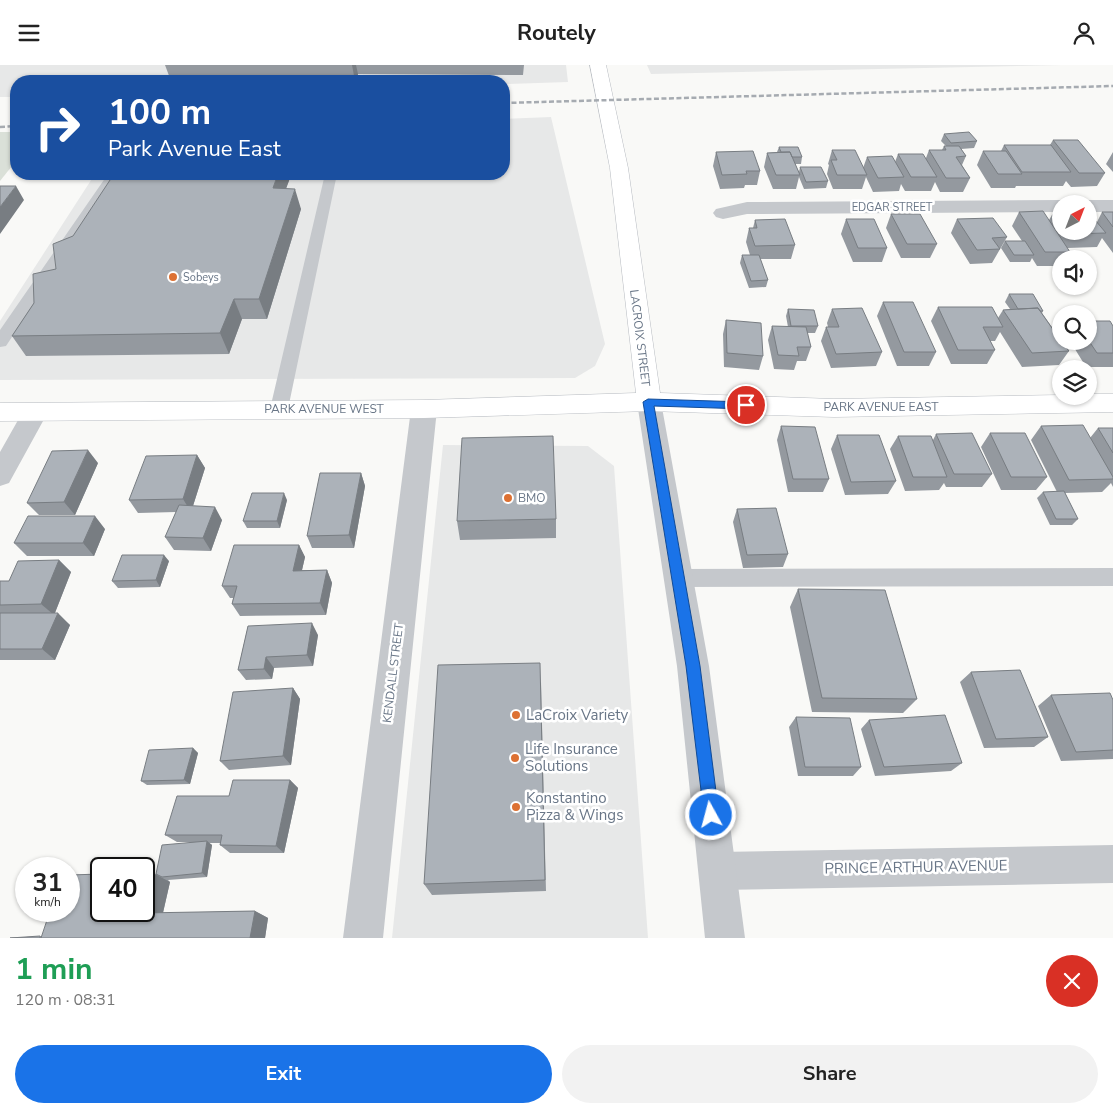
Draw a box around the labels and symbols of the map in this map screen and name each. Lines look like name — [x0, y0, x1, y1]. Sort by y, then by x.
north arrow — [1052, 195, 1098, 240]
street label: EDGAR STREET — [852, 200, 933, 215]
place label: Sobeys — [183, 270, 219, 285]
marker: Sobeys — [167, 271, 179, 283]
street label: LACROIX STREET — [626, 289, 654, 388]
pin — [725, 384, 767, 426]
street label: PARK AVENUE EAST — [823, 399, 939, 415]
street label: PARK AVENUE WEST — [264, 401, 385, 417]
place label: BMO — [518, 490, 546, 506]
marker: BMO — [502, 492, 514, 504]
street label: KENDALL STREET — [379, 621, 407, 724]
place label: LaCroix Variety — [526, 705, 629, 725]
marker: LaCroix Variety — [510, 709, 522, 721]
place label: Life Insurance Solutions — [525, 739, 618, 776]
marker: Life Insurance Solutions — [509, 752, 521, 764]
place label: Konstantino Pizza & Wings — [526, 788, 623, 825]
position arrow — [684, 788, 736, 840]
marker: Konstantino Pizza & Wings — [510, 801, 522, 813]
street label: PRINCE ARTHUR AVENUE — [824, 855, 1008, 879]
speed limit sign: 40 — [90, 857, 155, 922]

